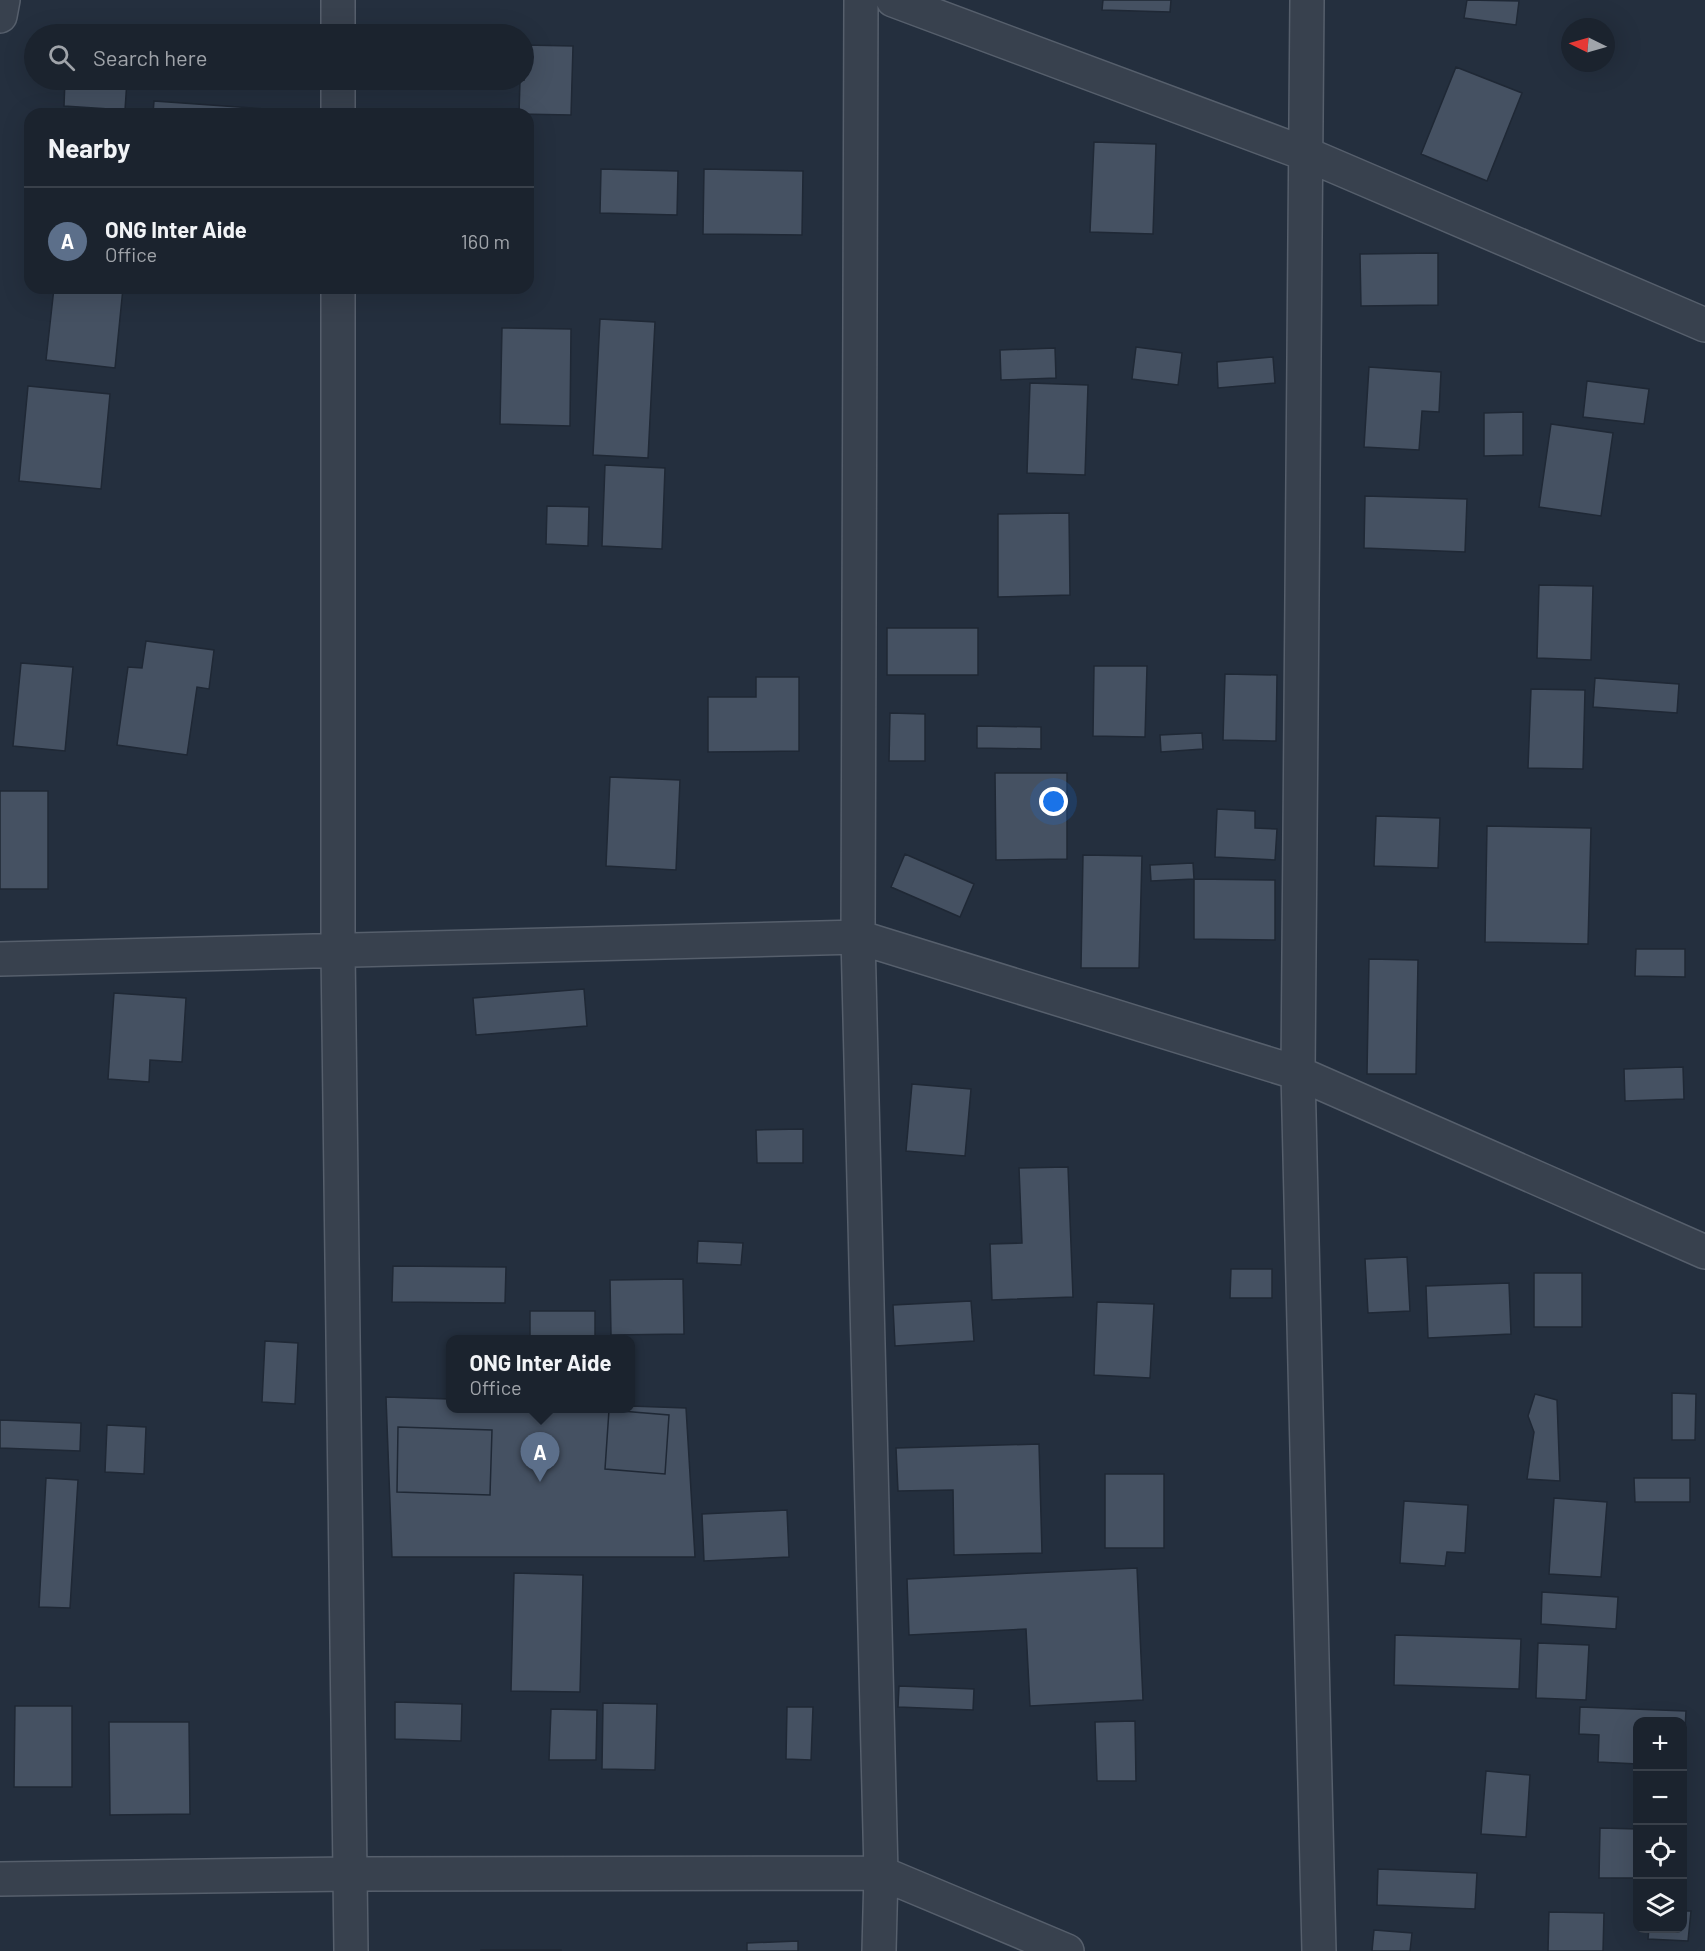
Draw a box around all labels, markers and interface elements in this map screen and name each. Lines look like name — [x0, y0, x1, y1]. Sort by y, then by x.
north arrow — [1561, 18, 1615, 72]
search box — [24, 24, 534, 90]
icon: search — [45, 41, 78, 74]
text: Search here — [93, 44, 207, 70]
text: Nearby — [48, 132, 130, 163]
text: ONG Inter Aide — [105, 216, 247, 242]
text: A — [61, 229, 74, 253]
text: 160 m — [461, 229, 510, 253]
text: Office — [105, 242, 157, 266]
your location — [1039, 787, 1068, 816]
popup — [446, 1335, 635, 1413]
text: ONG Inter Aide — [470, 1349, 611, 1375]
text: Office — [470, 1375, 522, 1399]
pin: A — [520, 1432, 560, 1482]
map controls — [1633, 1717, 1687, 1933]
button: + — [1633, 1717, 1687, 1771]
button: − — [1633, 1771, 1687, 1825]
button: locate — [1633, 1825, 1687, 1879]
button: layers — [1633, 1879, 1687, 1933]

